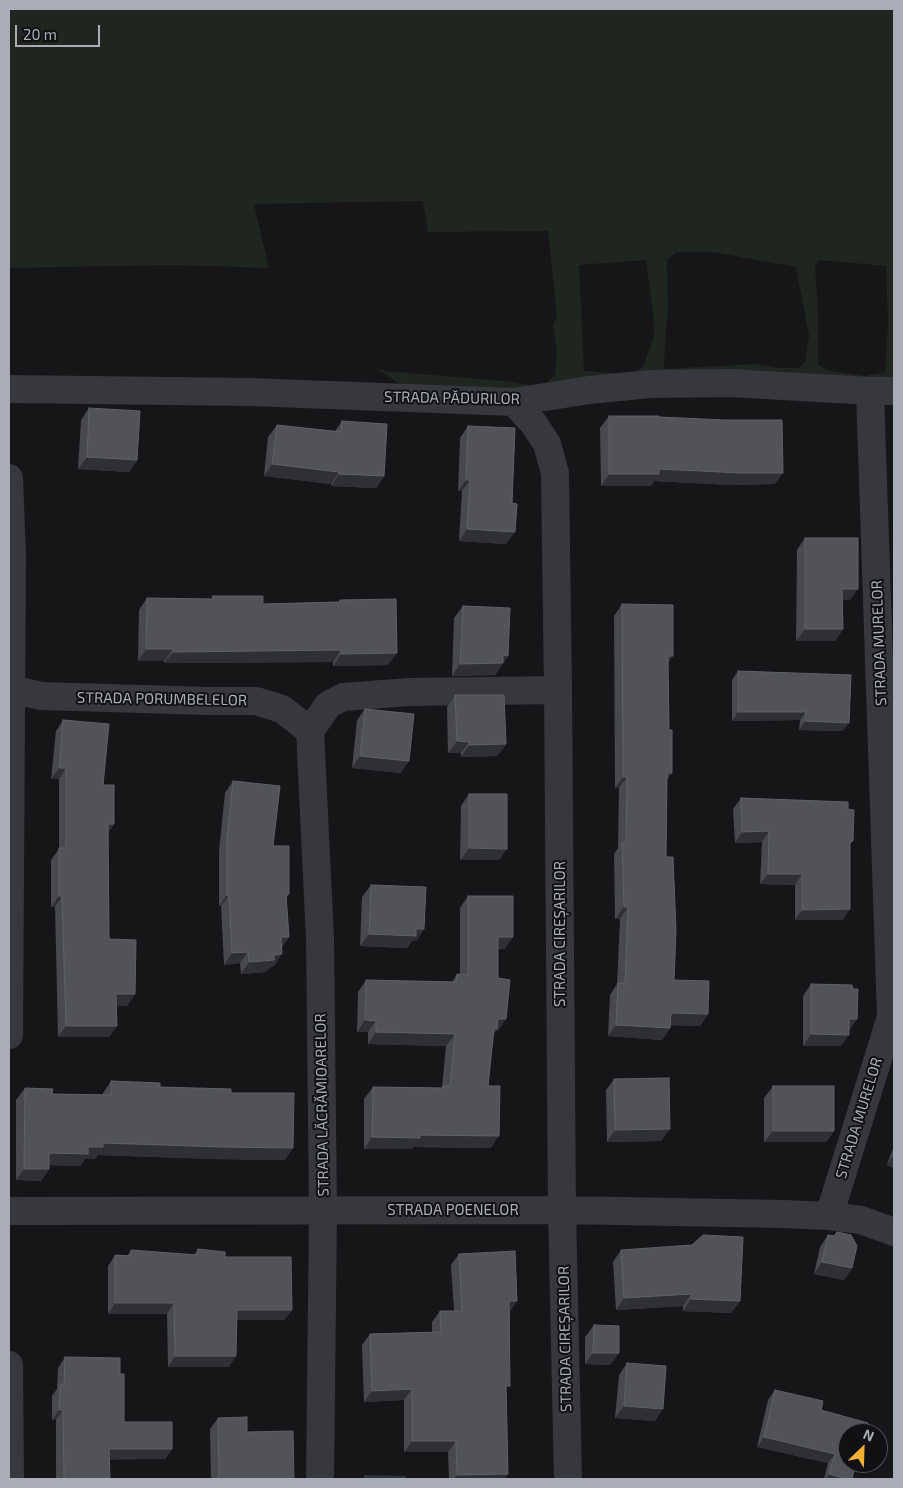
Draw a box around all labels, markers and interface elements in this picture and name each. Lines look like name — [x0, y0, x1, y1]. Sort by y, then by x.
scale bar — [18, 15, 102, 47]
text: 20 m — [23, 25, 57, 43]
street label: STRADA PĂDURILOR — [384, 388, 520, 408]
street label: STRADA MURELOR — [868, 580, 890, 706]
street label: STRADA PORUMBELELOR — [77, 689, 247, 709]
street label: STRADA CIREȘARILOR — [551, 861, 569, 1007]
street label: STRADA LĂCRĂMIOARELOR — [311, 1013, 333, 1197]
street label: STRADA MURELOR — [832, 1055, 886, 1181]
street label: STRADA POENELOR — [387, 1201, 519, 1219]
street label: STRADA CIREȘARILOR — [555, 1266, 575, 1412]
north arrow — [838, 1423, 888, 1473]
text: N — [861, 1425, 877, 1445]

